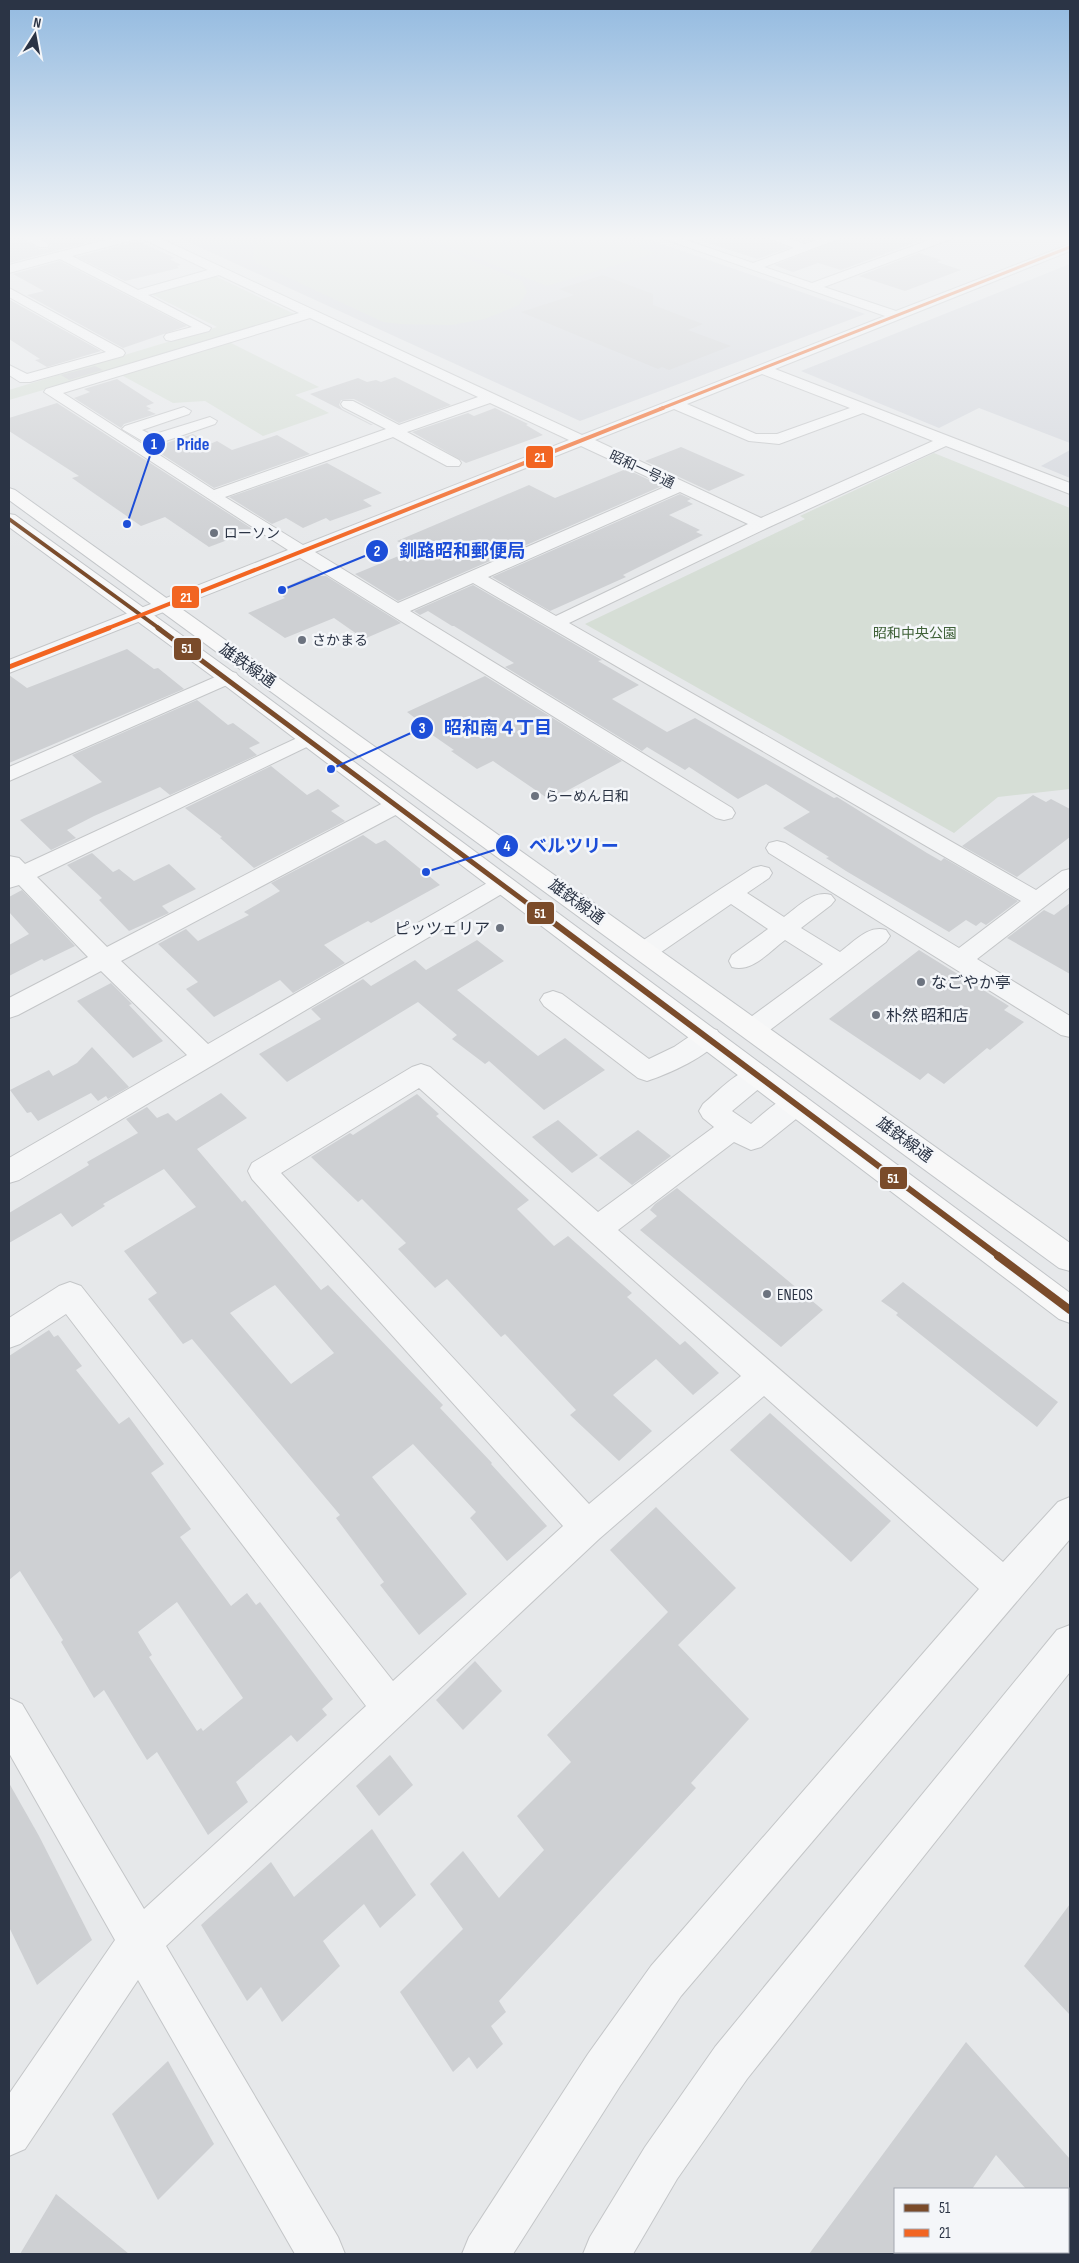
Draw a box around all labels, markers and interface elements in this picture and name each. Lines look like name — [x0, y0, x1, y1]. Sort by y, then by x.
north arrow — [10, 10, 60, 60]
text: N — [32, 14, 43, 32]
callout: Pride — [142, 427, 219, 460]
text: Pride — [177, 434, 209, 455]
text: 1 — [151, 435, 157, 454]
line badge: 21 — [525, 445, 554, 469]
street label: 昭和一号通 — [606, 447, 677, 492]
text: 21 — [534, 449, 546, 466]
place label: ローソン — [224, 525, 280, 542]
marker: ローソン — [208, 527, 220, 539]
callout: 釧路昭和郵便局 — [364, 534, 535, 567]
text: 釧路昭和郵便局 — [399, 541, 525, 562]
text: 2 — [374, 542, 380, 561]
line badge: 21 — [171, 585, 200, 609]
text: 21 — [180, 589, 192, 606]
park label: 昭和中央公園 — [873, 625, 957, 642]
place label: さかまる — [312, 632, 368, 649]
marker: さかまる — [296, 634, 308, 646]
line badge: 51 — [173, 637, 202, 661]
text: 51 — [181, 640, 193, 657]
street label: 雄鉄線通 — [215, 640, 279, 692]
callout: 昭和南４丁目 — [409, 711, 562, 744]
text: 昭和南４丁目 — [444, 718, 552, 739]
text: 3 — [419, 719, 426, 738]
place label: らーめん日和 — [545, 788, 629, 805]
marker: らーめん日和 — [529, 790, 541, 802]
callout: ベルツリー — [494, 829, 629, 862]
text: ベルツリー — [529, 836, 619, 857]
text: 4 — [504, 837, 511, 856]
street label: 雄鉄線通 — [545, 876, 608, 929]
line badge: 51 — [526, 901, 555, 925]
text: 51 — [534, 905, 546, 922]
place label: ピッツェリア — [394, 920, 490, 939]
marker: ピッツェリア — [494, 922, 506, 934]
place label: なごやか亭 — [931, 974, 1011, 993]
marker: なごやか亭 — [915, 976, 927, 988]
place label: 朴然 昭和店 — [886, 1007, 969, 1026]
marker: 朴然 昭和店 — [870, 1009, 882, 1021]
street label: 雄鉄線通 — [873, 1114, 936, 1167]
line badge: 51 — [879, 1166, 908, 1190]
text: 51 — [887, 1170, 899, 1187]
place label: ENEOS — [777, 1286, 813, 1305]
marker: ENEOS — [761, 1288, 773, 1300]
legend — [894, 2188, 1069, 2253]
text: 51 — [939, 2199, 951, 2218]
text: 21 — [939, 2224, 951, 2243]

